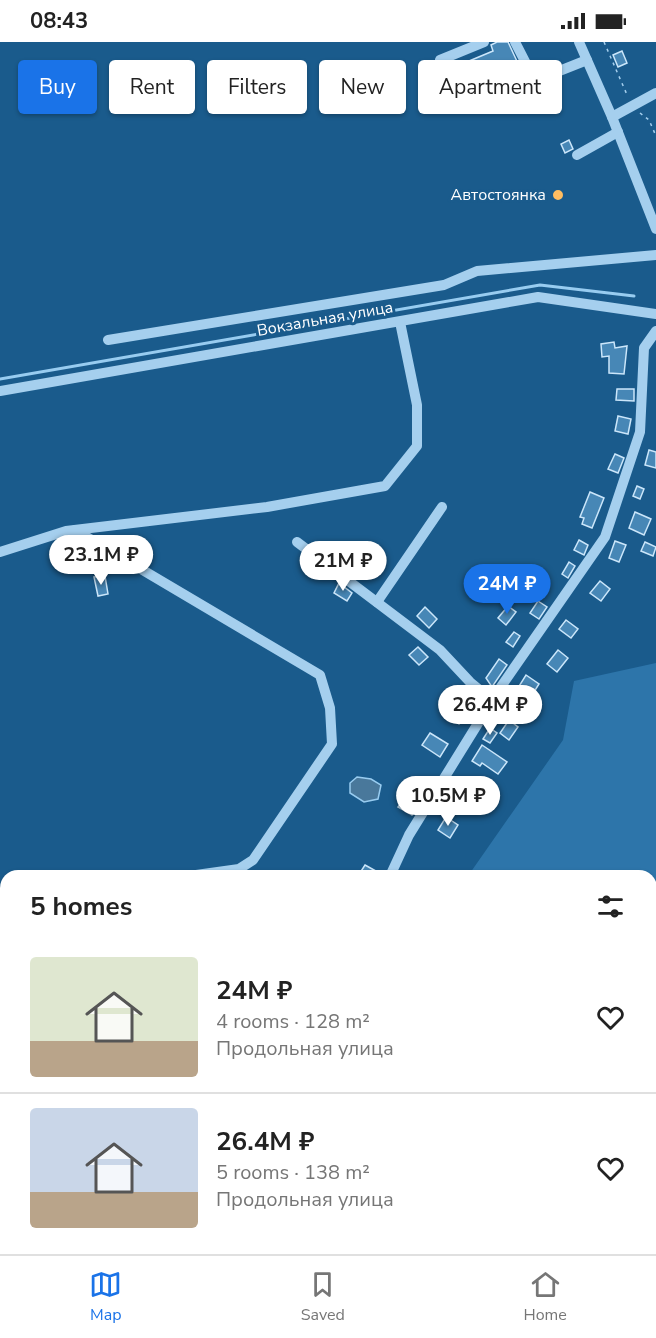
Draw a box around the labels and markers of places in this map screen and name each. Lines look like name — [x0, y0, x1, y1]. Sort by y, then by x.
place label: Автостоянка — [451, 184, 546, 206]
marker: Автостоянка — [551, 188, 565, 202]
pin: 23.1M ₽ — [46, 535, 156, 586]
pin: 21M ₽ — [301, 541, 385, 592]
pin: 24M ₽ — [465, 564, 549, 615]
pin: 26.4M ₽ — [435, 685, 545, 736]
pin: 10.5M ₽ — [393, 776, 503, 827]

